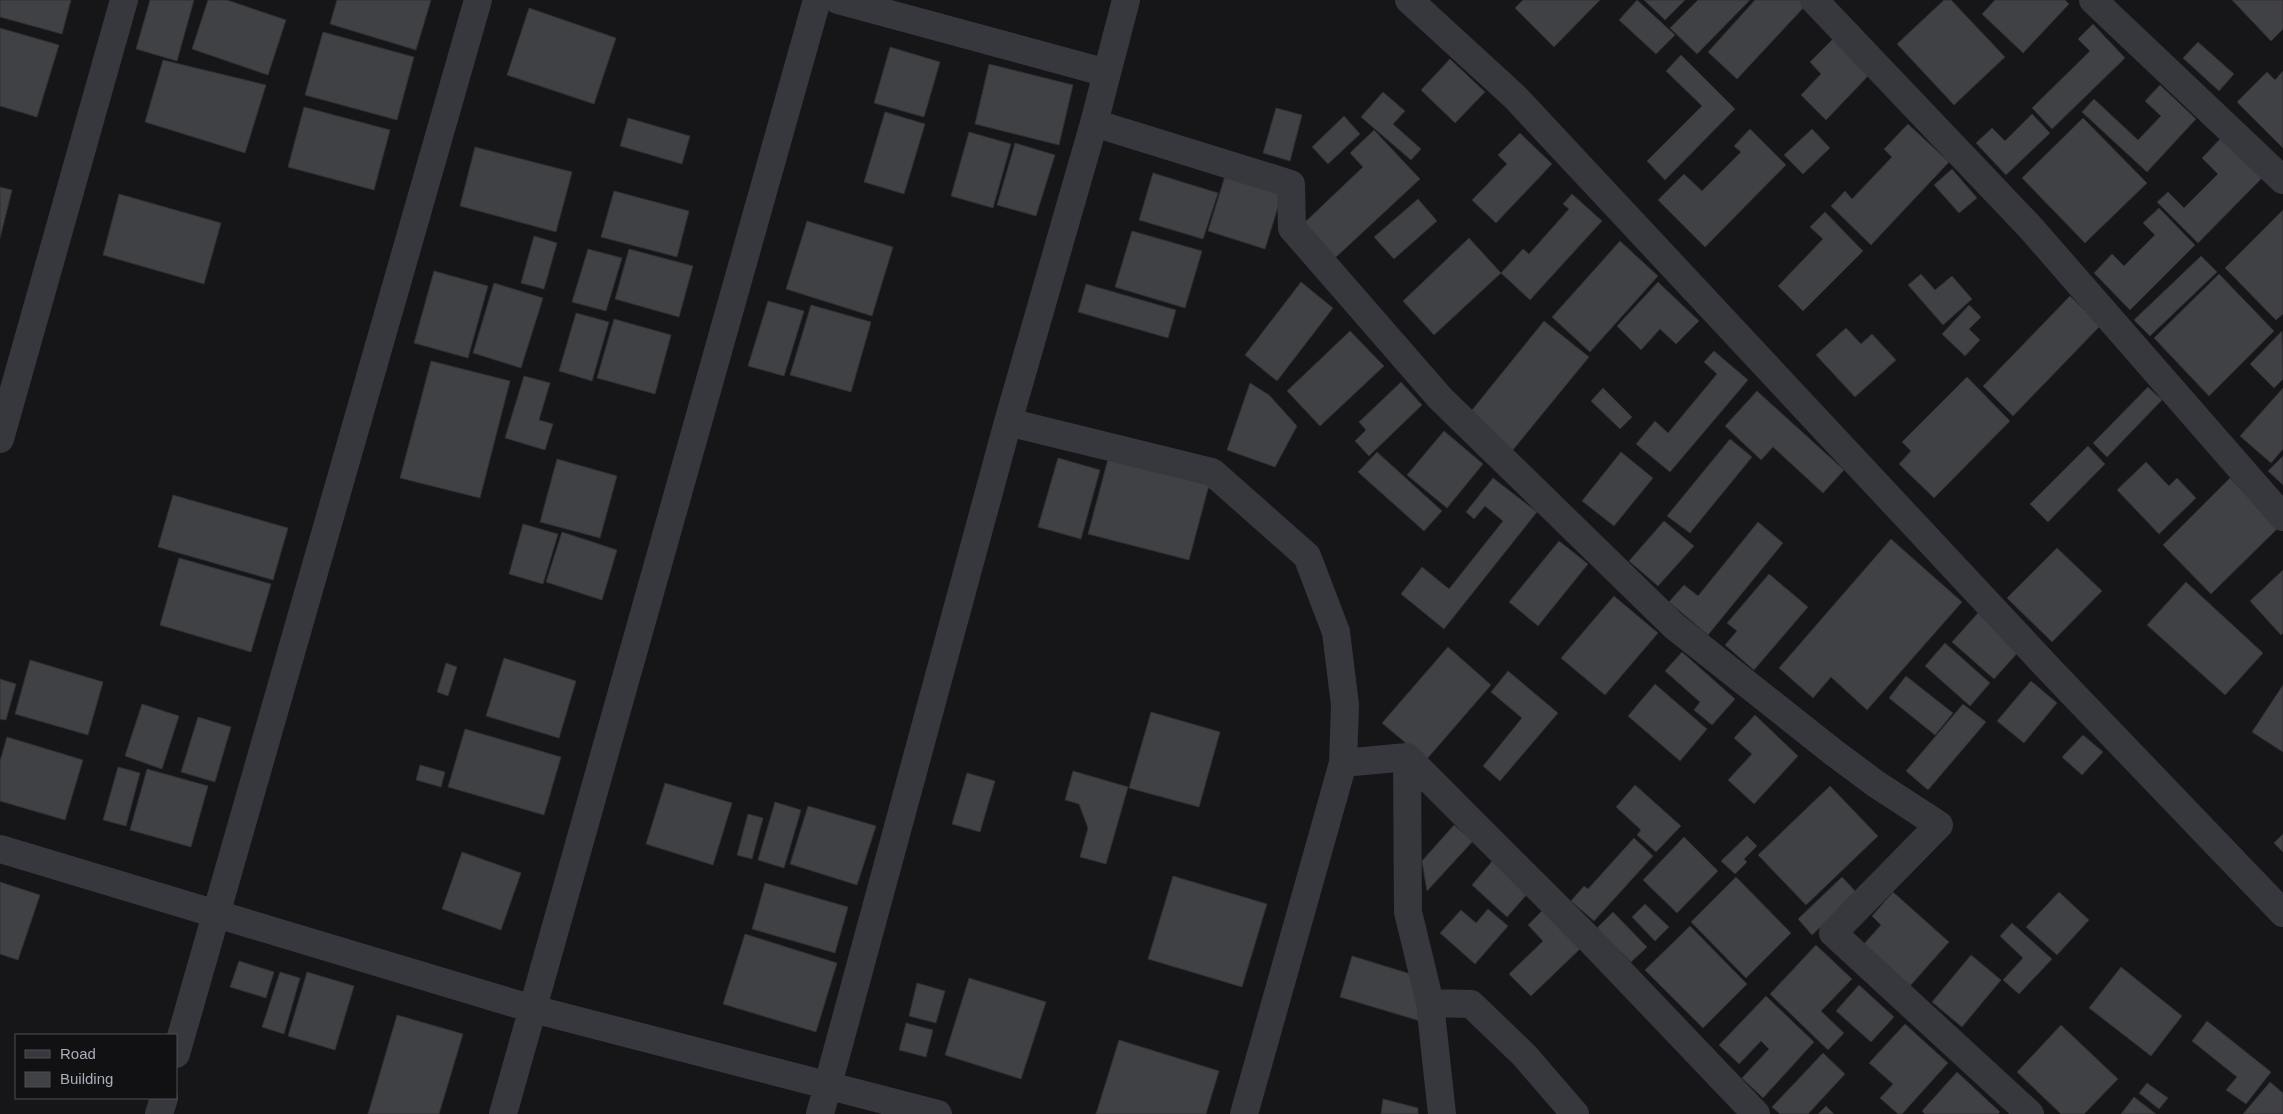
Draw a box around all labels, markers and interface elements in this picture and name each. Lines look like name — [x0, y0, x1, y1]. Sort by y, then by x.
legend — [15, 1034, 178, 1099]
text: Road — [60, 1045, 96, 1062]
text: Building — [60, 1070, 113, 1087]

